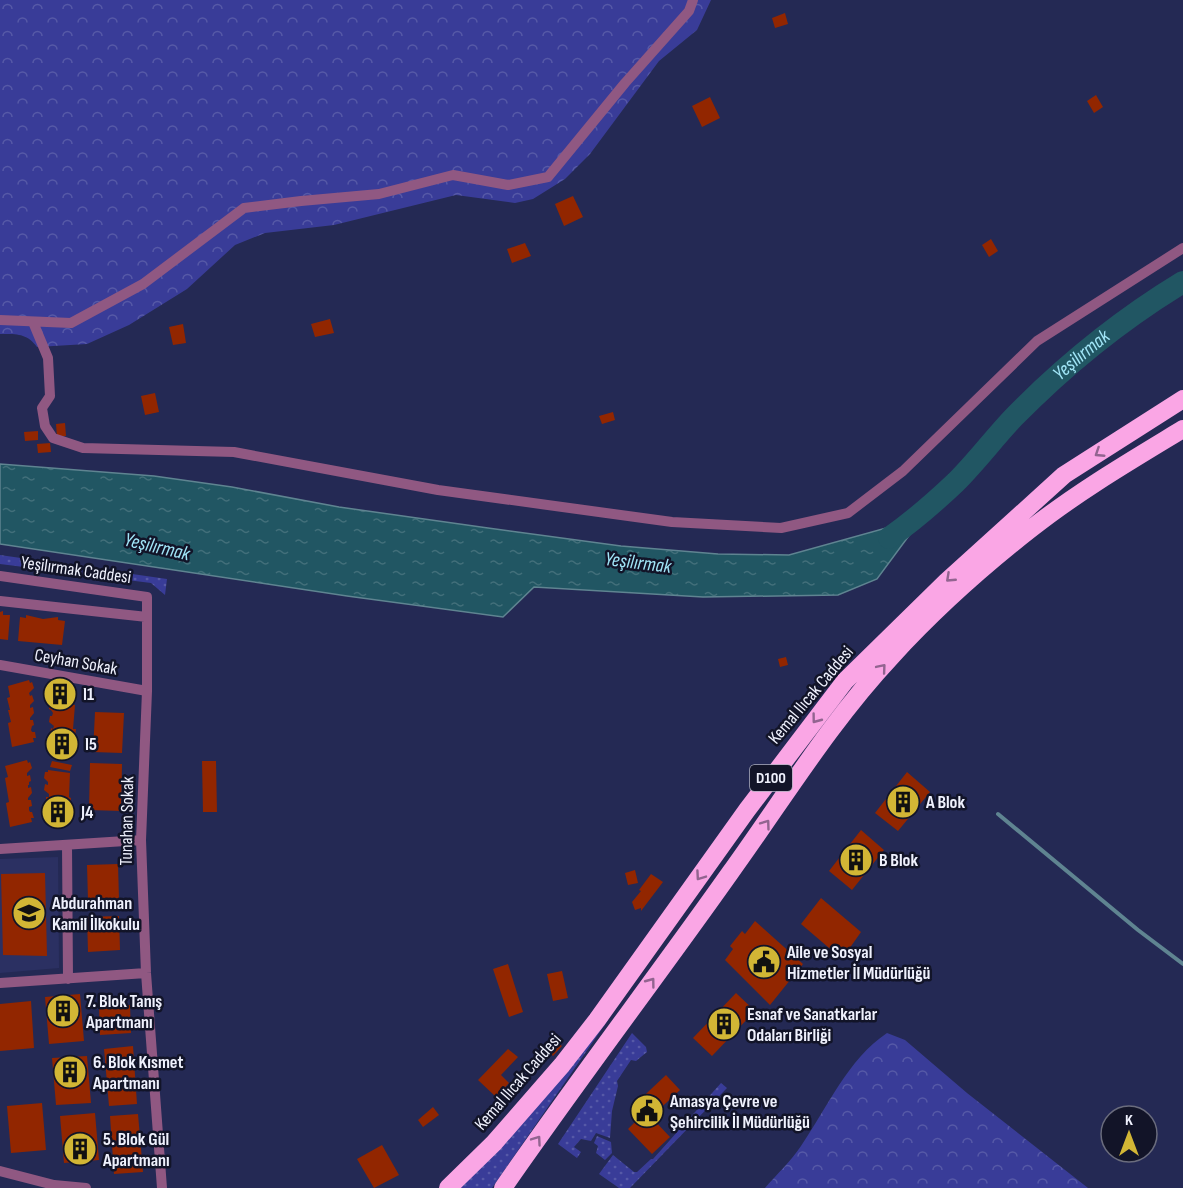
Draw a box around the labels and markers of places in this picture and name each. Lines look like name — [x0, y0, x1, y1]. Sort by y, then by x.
building icon: I1 — [42, 676, 78, 712]
place label: I1 — [83, 684, 94, 705]
building icon: I5 — [44, 726, 80, 762]
place label: I5 — [85, 734, 97, 755]
building icon: A Blok — [885, 784, 921, 820]
place label: A Blok — [925, 792, 965, 813]
building icon: J4 — [40, 794, 76, 830]
place label: J4 — [80, 802, 94, 823]
building icon: B Blok — [838, 842, 874, 878]
place label: B Blok — [879, 850, 918, 871]
place label: Abdurahman Kamil İlkokulu — [51, 893, 140, 935]
school or university icon: Abdurahman Kamil İlkokulu — [11, 895, 47, 931]
place label: Aile ve Sosyal Hizmetler İl Müdürlüğü — [786, 942, 930, 984]
public building icon: Aile ve Sosyal Hizmetler İl Müdürlüğü — [746, 944, 782, 980]
place label: 7. Blok Tanış Apartmanı — [85, 991, 162, 1033]
building icon: 7. Blok Tanış Apartmanı — [45, 993, 81, 1029]
place label: Esnaf ve Sanatkarlar Odaları Birliği — [747, 1004, 878, 1046]
building icon: Esnaf ve Sanatkarlar Odaları Birliği — [706, 1006, 742, 1042]
place label: 6. Blok Kısmet Apartmanı — [92, 1052, 183, 1094]
building icon: 6. Blok Kısmet Apartmanı — [52, 1054, 88, 1090]
place label: Amasya Çevre ve Şehircilik İl Müdürlüğü — [669, 1091, 810, 1133]
public building icon: Amasya Çevre ve Şehircilik İl Müdürlüğü — [629, 1093, 665, 1129]
place label: 5. Blok Gül Apartmanı — [102, 1129, 170, 1171]
building icon: 5. Blok Gül Apartmanı — [62, 1131, 98, 1167]

